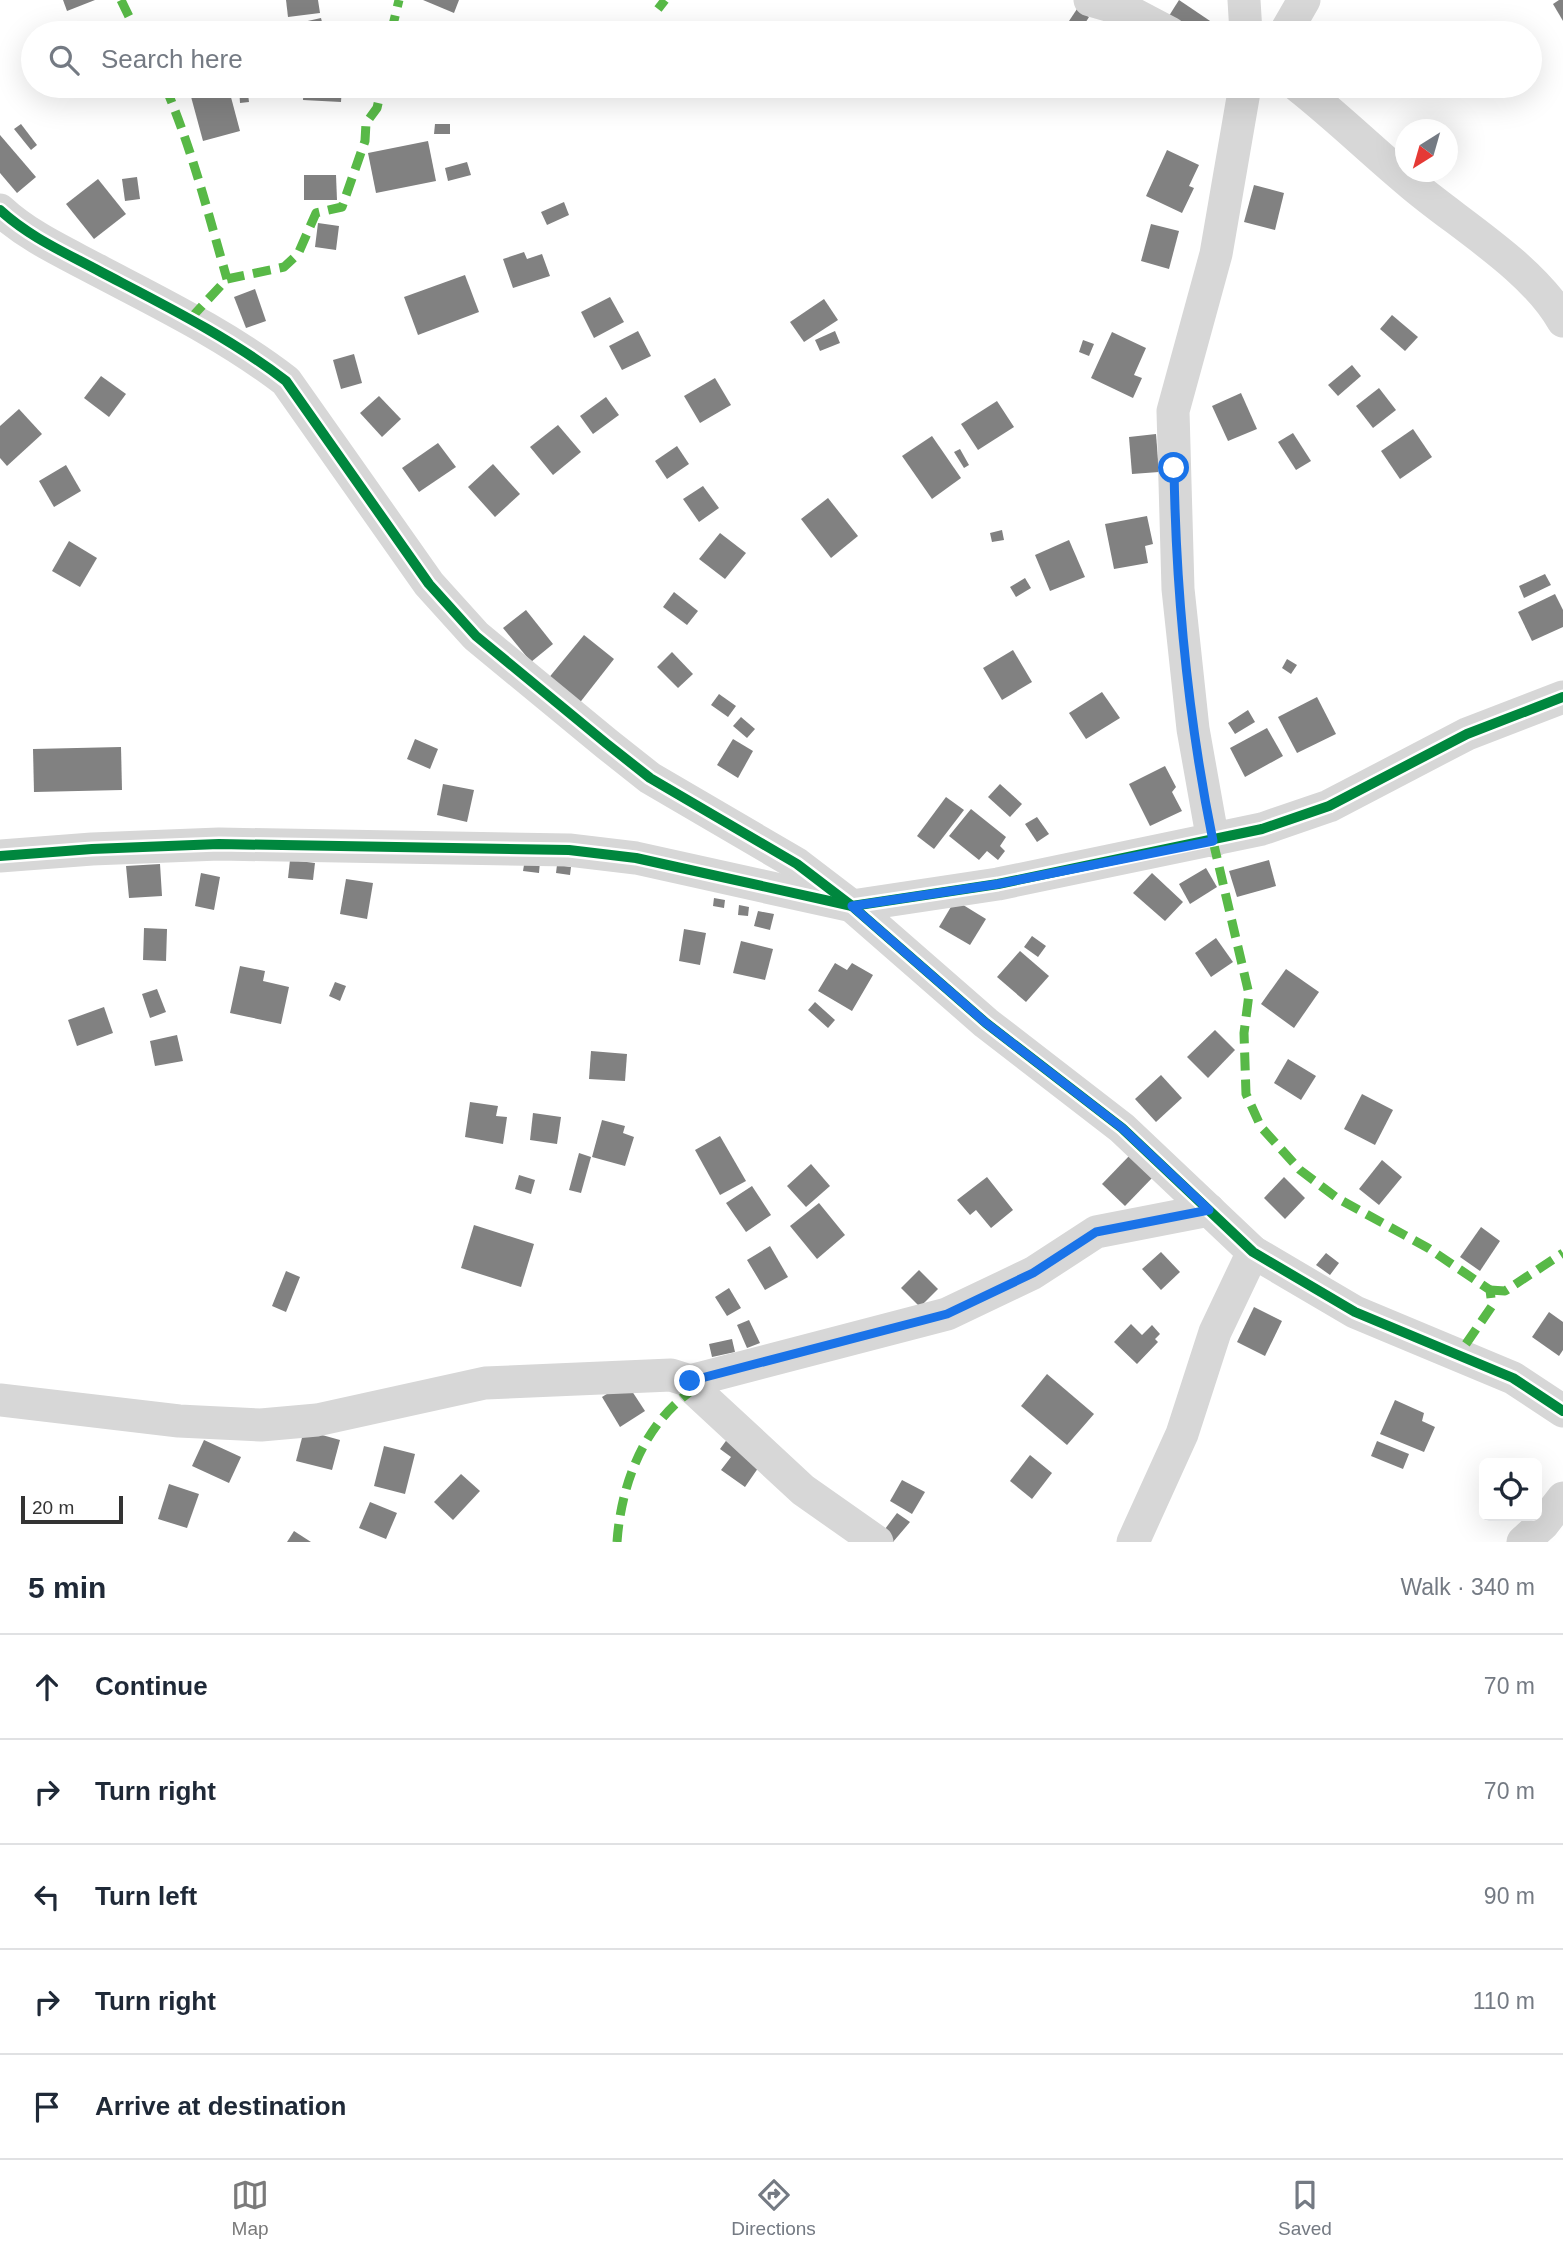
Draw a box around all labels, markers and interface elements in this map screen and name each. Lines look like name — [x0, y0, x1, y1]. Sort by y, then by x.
search box — [21, 21, 1542, 98]
icon: search — [45, 41, 83, 79]
text: Search here — [101, 44, 243, 74]
north arrow — [1395, 119, 1458, 182]
route start — [1158, 452, 1189, 483]
route end — [674, 1365, 705, 1396]
map controls — [1479, 1458, 1542, 1521]
button: locate — [1479, 1458, 1542, 1521]
scale bar — [21, 1493, 122, 1525]
text: 20 m — [32, 1497, 74, 1518]
text: 5 min — [28, 1571, 106, 1604]
text: Walk · 340 m — [1400, 1574, 1535, 1600]
icon: ahead — [28, 1668, 66, 1706]
text: Continue — [95, 1671, 208, 1701]
text: 70 m — [1484, 1673, 1535, 1699]
icon: right — [28, 1773, 66, 1811]
text: Turn right — [95, 1776, 216, 1806]
text: 70 m — [1484, 1778, 1535, 1804]
icon: left — [28, 1878, 66, 1916]
text: Turn left — [95, 1881, 197, 1911]
text: 90 m — [1484, 1883, 1535, 1909]
icon: right — [28, 1983, 66, 2021]
text: Turn right — [95, 1986, 216, 2016]
text: 110 m — [1473, 1988, 1535, 2014]
icon: arrive — [28, 2088, 66, 2126]
text: Arrive at destination — [95, 2091, 346, 2121]
tab: Map — [231, 2176, 269, 2240]
tab: Directions — [731, 2176, 816, 2240]
tab: Saved — [1278, 2176, 1332, 2240]

